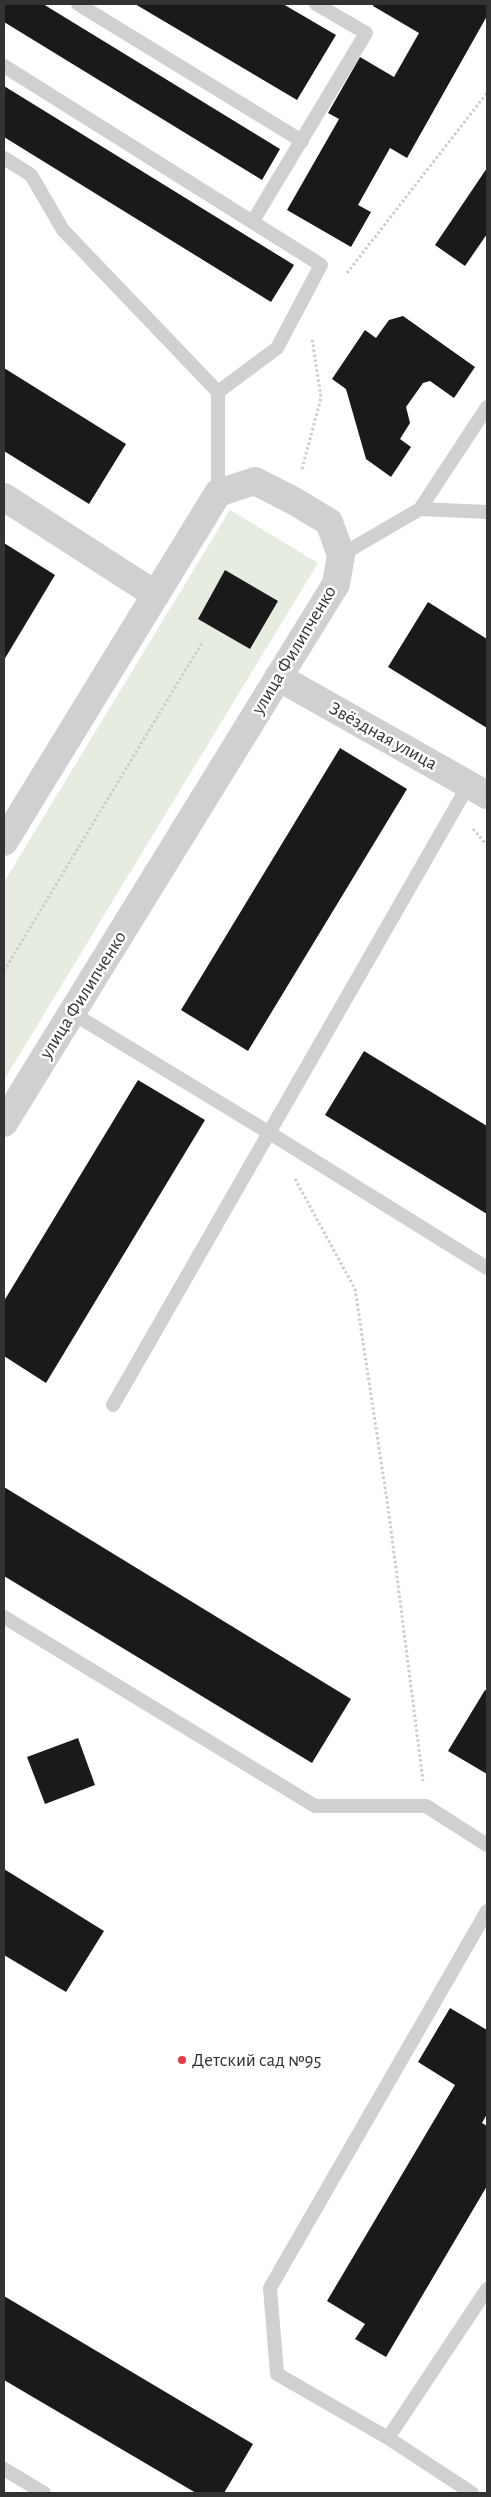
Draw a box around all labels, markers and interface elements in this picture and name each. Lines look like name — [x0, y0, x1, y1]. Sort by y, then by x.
street label: улица Филипченко — [247, 581, 341, 719]
street label: Звёздная улица — [325, 697, 441, 775]
street label: улица Филипченко — [35, 927, 131, 1063]
place label: Детский сад №95 — [192, 2049, 321, 2071]
marker: Детский сад №95 — [176, 2054, 188, 2066]

